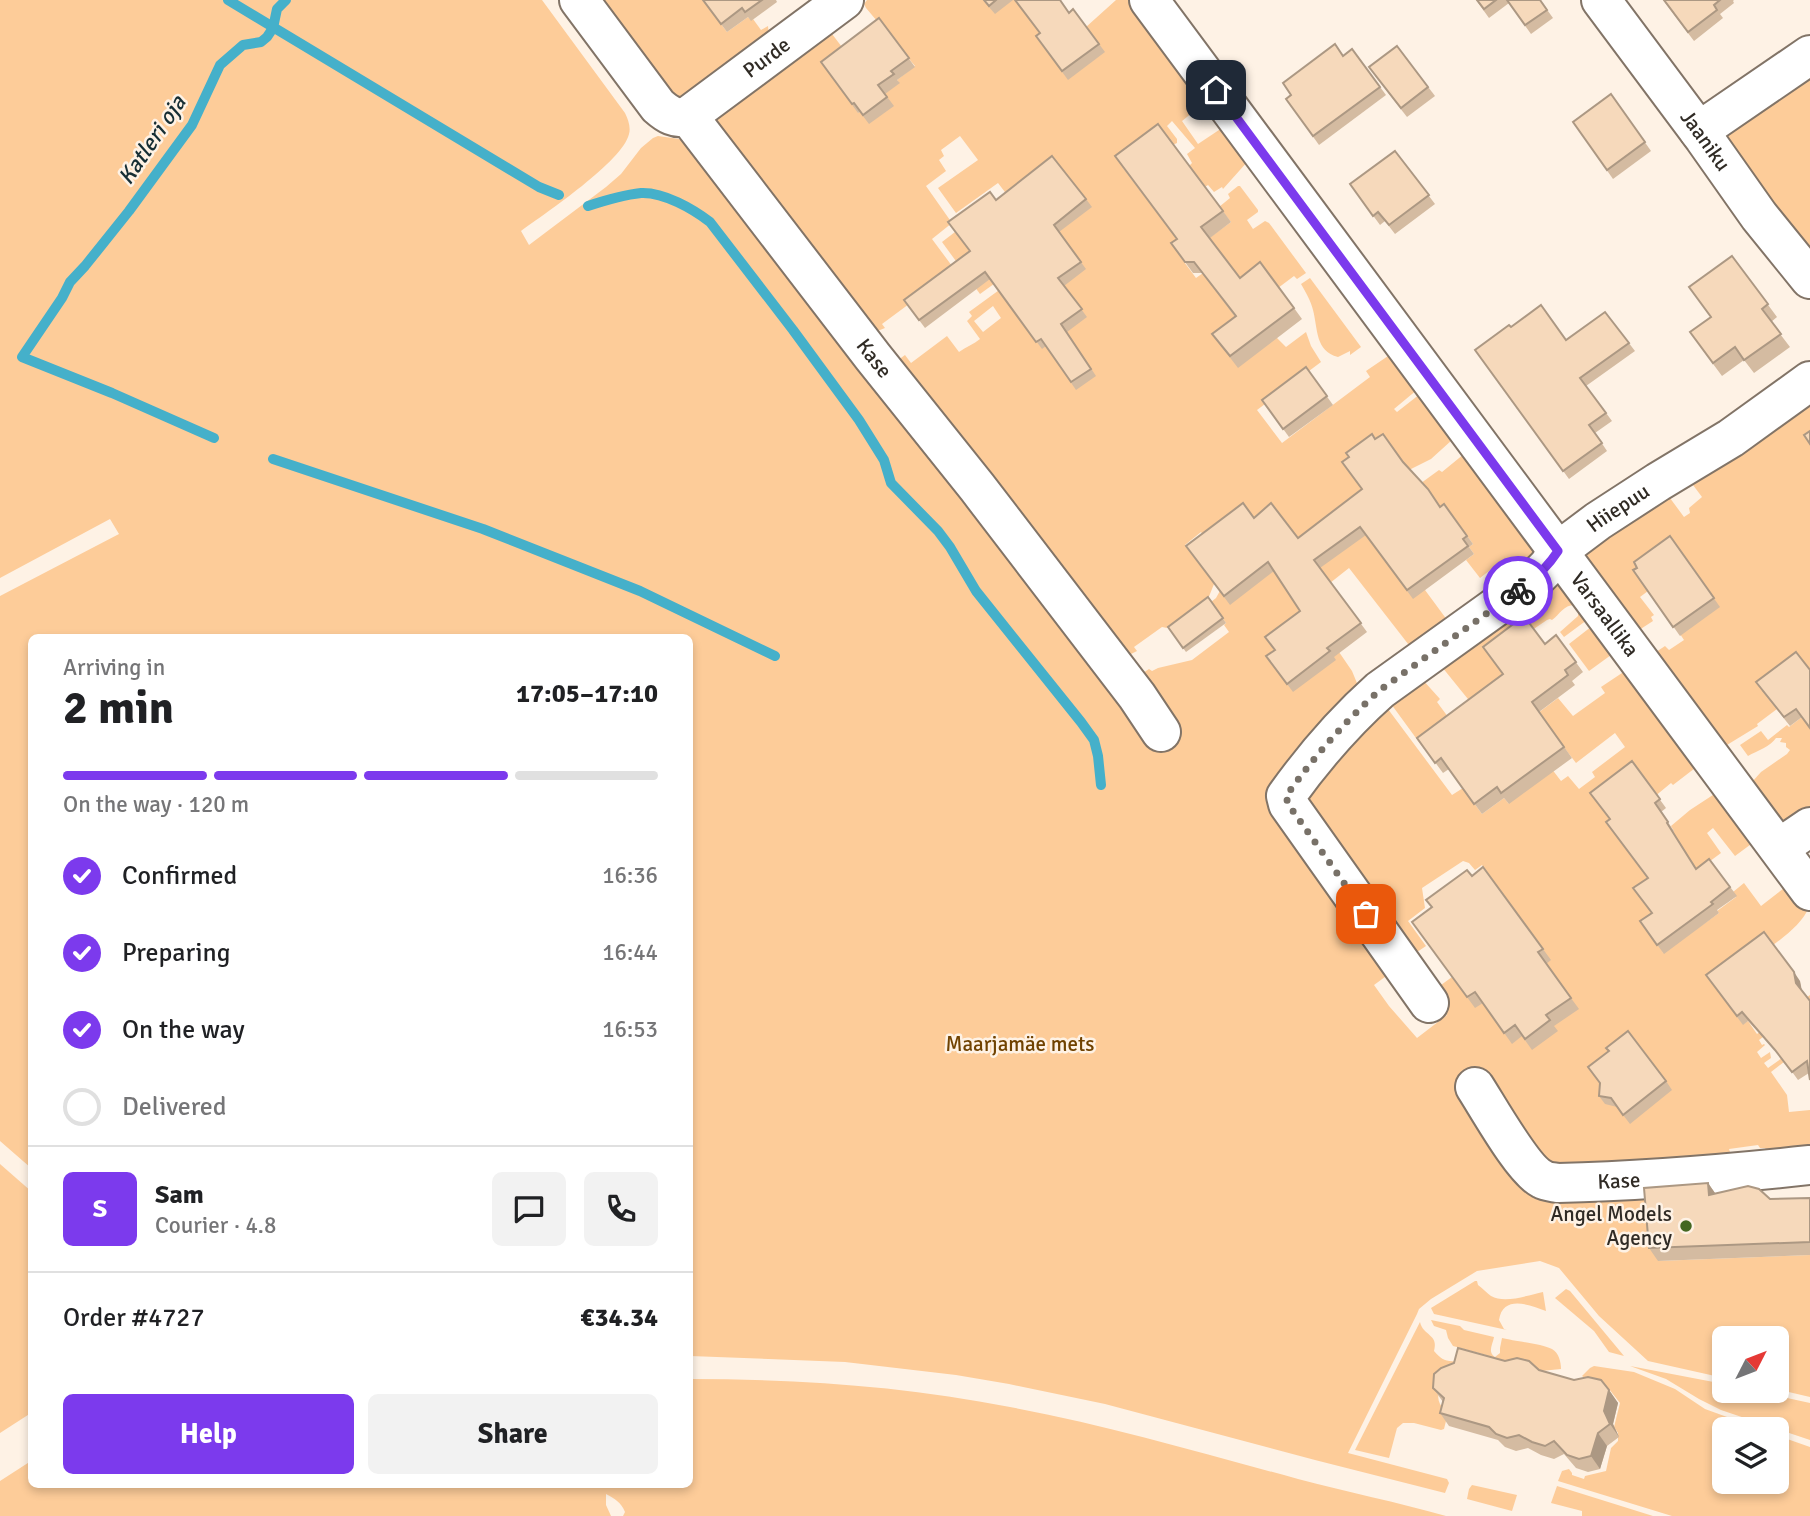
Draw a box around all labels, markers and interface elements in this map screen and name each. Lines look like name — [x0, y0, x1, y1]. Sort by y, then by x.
street label: Purde — [738, 31, 795, 84]
pin — [1186, 60, 1246, 120]
icon: home — [1197, 71, 1235, 109]
water label: Katleri oja — [112, 89, 193, 190]
street label: Jaaniku — [1675, 105, 1736, 176]
street label: Kase — [851, 333, 898, 383]
street label: Hiiepuu — [1581, 478, 1655, 538]
courier — [1483, 556, 1553, 626]
street label: Varsaallika — [1565, 567, 1645, 662]
icon: bike — [1499, 572, 1537, 610]
text: Arriving in — [63, 653, 165, 682]
text: 17:05–17:10 — [516, 678, 658, 710]
text: 2 min — [63, 680, 174, 736]
text: On the way · 120 m — [63, 790, 249, 819]
icon: check — [63, 857, 101, 895]
text: Confirmed — [122, 860, 237, 892]
text: 16:36 — [602, 861, 658, 890]
pin — [1336, 884, 1396, 944]
icon: bag — [1347, 895, 1385, 933]
icon: check — [63, 934, 101, 972]
text: Preparing — [122, 937, 230, 969]
text: 16:44 — [602, 938, 658, 967]
icon: check — [63, 1011, 101, 1049]
text: On the way — [122, 1014, 245, 1046]
text: 16:53 — [602, 1015, 658, 1044]
park label: Maarjamäe mets — [945, 1031, 1095, 1057]
text: Delivered — [122, 1091, 227, 1123]
street label: Kase — [1597, 1167, 1641, 1195]
button: chat — [492, 1172, 566, 1246]
button: phone — [584, 1172, 658, 1246]
text: Sam — [155, 1179, 204, 1211]
text: S — [93, 1193, 107, 1225]
place label: Angel Models Agency — [1550, 1201, 1672, 1251]
text: Courier · 4.8 — [155, 1211, 276, 1240]
marker: Angel Models Agency — [1678, 1218, 1694, 1234]
text: Order #4727 — [63, 1302, 204, 1334]
text: €34.34 — [580, 1302, 658, 1334]
north arrow — [1712, 1326, 1788, 1404]
map controls — [1712, 1326, 1789, 1494]
button: Help — [63, 1394, 354, 1474]
button: Share — [368, 1394, 658, 1474]
button: layers — [1712, 1417, 1789, 1494]

